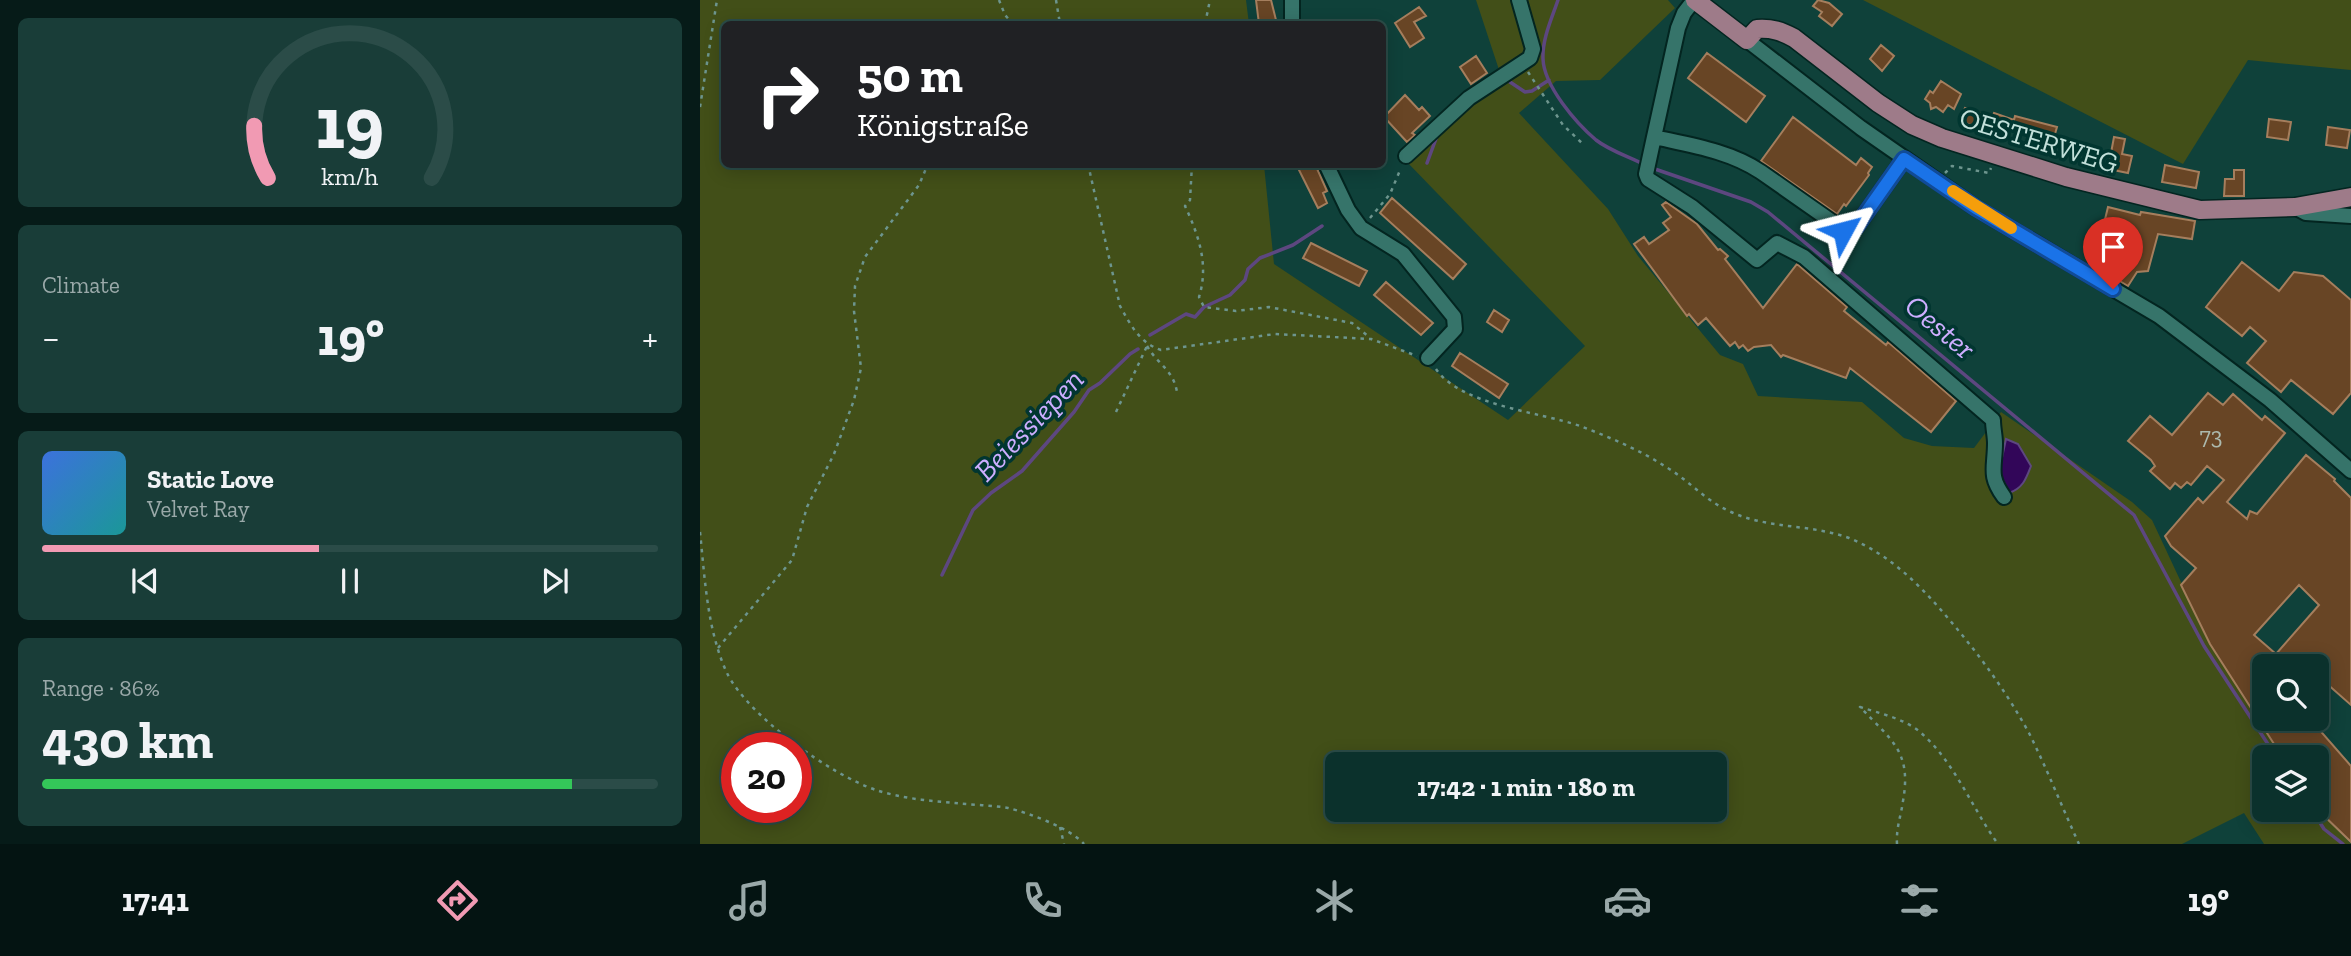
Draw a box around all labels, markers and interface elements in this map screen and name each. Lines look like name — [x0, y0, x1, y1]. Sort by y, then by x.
text: 50 m — [857, 46, 963, 105]
icon: right — [742, 49, 833, 140]
text: 19 — [316, 80, 384, 168]
street label: OESTERWEG — [1956, 101, 2122, 180]
text: Königstraße — [857, 106, 1029, 144]
text: km/h — [321, 161, 379, 191]
position arrow — [1806, 194, 1880, 268]
pin — [2083, 217, 2143, 289]
icon: arrive — [2094, 228, 2132, 266]
text: Climate — [42, 271, 120, 299]
water label: Oester — [1898, 287, 1983, 367]
text: 19° — [317, 306, 384, 368]
text: − — [42, 315, 60, 361]
text: + — [642, 315, 658, 361]
water label: Beiessiepen — [967, 362, 1091, 488]
house number: 73 — [2199, 421, 2223, 450]
text: Static Love — [147, 463, 274, 495]
text: Velvet Ray — [147, 495, 249, 523]
icon: previous — [126, 562, 164, 600]
icon: pause — [331, 562, 369, 600]
icon: next — [536, 562, 574, 600]
map controls — [2252, 654, 2329, 822]
button: search — [2252, 654, 2329, 731]
text: Range · 86% — [42, 674, 160, 702]
text: 430 km — [42, 709, 213, 771]
speed limit sign: 20 — [721, 732, 812, 823]
button: layers — [2252, 745, 2329, 822]
text: 17:42 · 1 min · 180 m — [1417, 771, 1635, 803]
icon: directions — [433, 876, 482, 925]
icon: music — [725, 876, 774, 925]
icon: phone — [1018, 876, 1067, 925]
icon: climate — [1310, 876, 1359, 925]
icon: car — [1603, 876, 1652, 925]
icon: filters — [1895, 876, 1944, 925]
text: 17:41 — [122, 881, 189, 919]
text: 19° — [2188, 881, 2229, 919]

